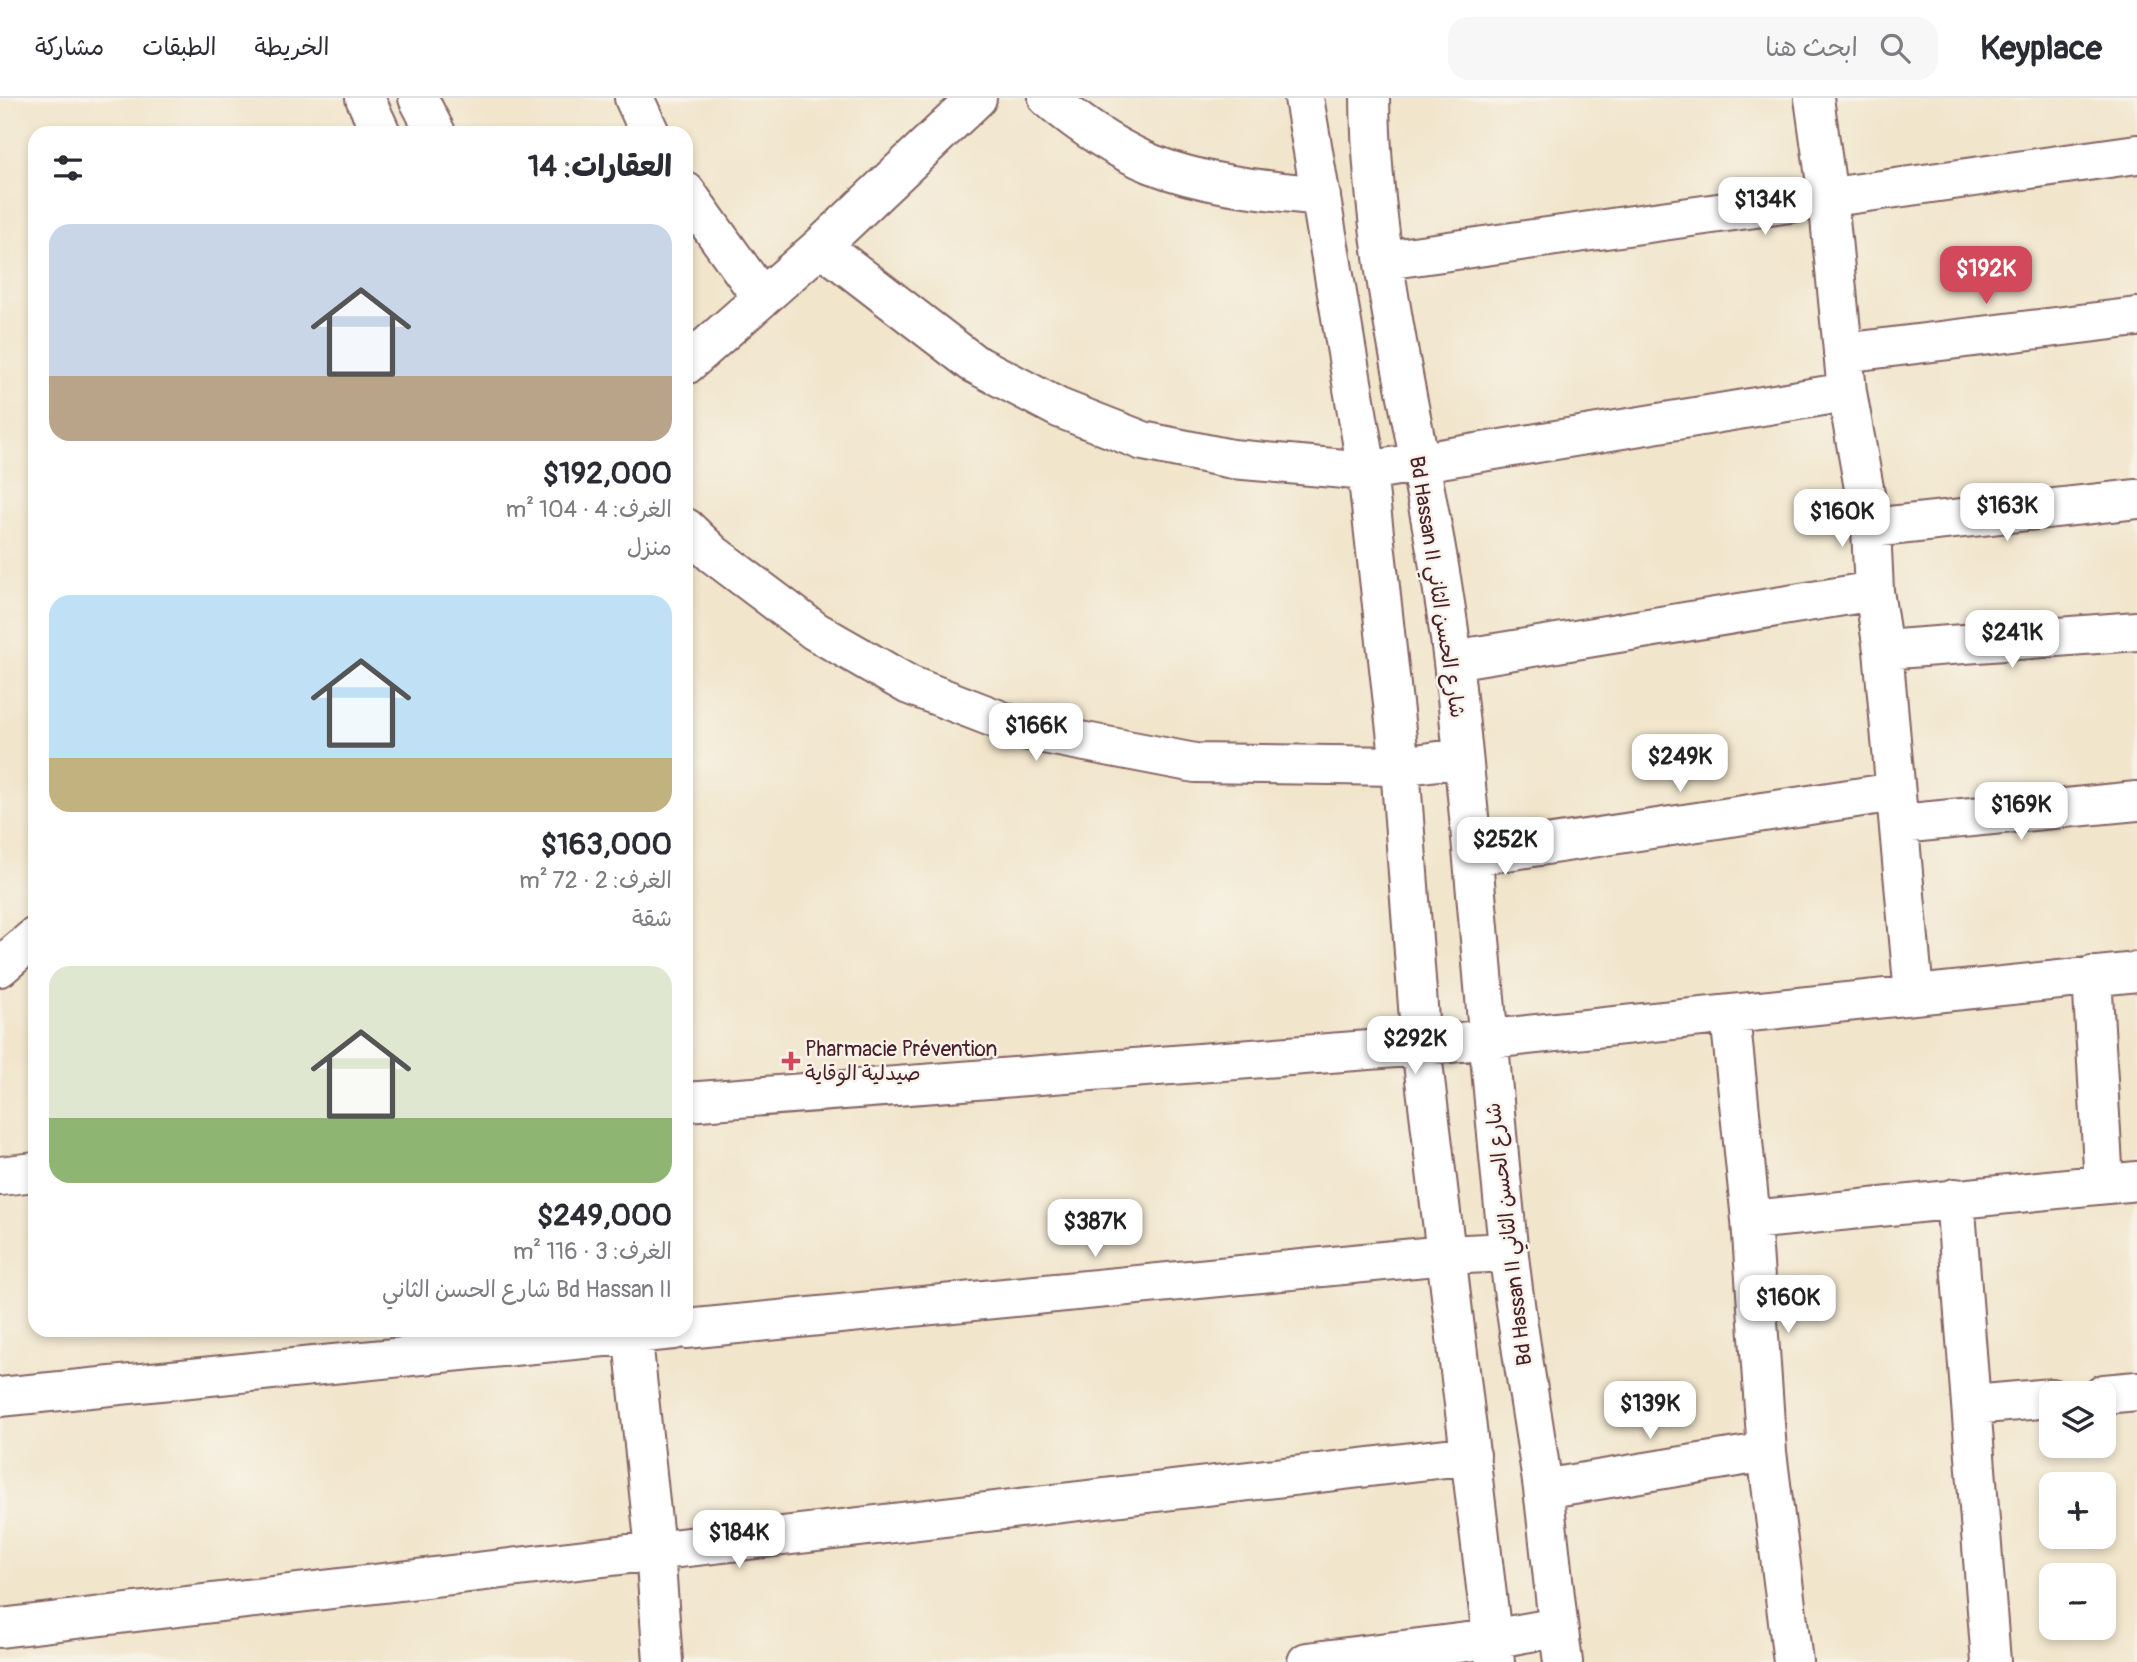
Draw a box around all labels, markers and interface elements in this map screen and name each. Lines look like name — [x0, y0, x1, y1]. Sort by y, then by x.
search box — [1448, 17, 1938, 80]
text: Keyplace — [1980, 28, 2102, 69]
icon: search — [1876, 29, 1914, 67]
text: ابحث هنا — [1765, 32, 1858, 64]
text: مشاركة — [35, 33, 104, 62]
text: الطبقات — [142, 33, 217, 62]
text: الخريطة — [255, 33, 329, 62]
text: العقارات: 14 — [528, 148, 672, 185]
icon: filters — [49, 149, 87, 187]
pin: $134K — [1716, 178, 1814, 237]
text: $134K — [1734, 185, 1796, 214]
pin: $192K — [1937, 246, 2035, 306]
text: $192K — [1956, 254, 2016, 283]
icon: home — [298, 269, 424, 395]
street label: Bd Hassan II شارع الحسن الثاني — [1398, 454, 1471, 721]
text: $192,000 — [543, 455, 672, 492]
pin: $163K — [1958, 484, 2056, 543]
pin: $160K — [1793, 490, 1891, 549]
text: $163K — [1976, 491, 2038, 520]
text: الغرف: 4 · 104 m² — [506, 495, 672, 524]
text: $160K — [1810, 497, 1874, 526]
text: منزل — [627, 533, 672, 562]
pin: $241K — [1963, 610, 2061, 670]
text: $241K — [1981, 618, 2043, 647]
icon: home — [298, 640, 424, 766]
pin: $166K — [987, 704, 1085, 763]
text: $166K — [1005, 711, 1067, 740]
pin: $249K — [1631, 734, 1729, 794]
text: $249K — [1648, 742, 1712, 771]
pin: $169K — [1972, 782, 2070, 842]
text: $169K — [1991, 790, 2051, 819]
pin: $252K — [1456, 818, 1554, 877]
text: $252K — [1473, 825, 1537, 854]
text: $163,000 — [541, 826, 672, 863]
text: الغرف: 2 · 72 m² — [519, 866, 672, 895]
text: شقة — [632, 904, 672, 933]
icon: home — [298, 1011, 424, 1137]
pin: $292K — [1366, 1016, 1464, 1076]
text: $292K — [1383, 1024, 1447, 1053]
place label: Pharmacie Prévention صيدلية الوقاية — [805, 1036, 998, 1087]
marker: Pharmacie Prévention صيدلية الوقاية — [783, 1053, 799, 1069]
street label: Bd Hassan II شارع الحسن الثاني — [1479, 1100, 1543, 1367]
text: $249,000 — [537, 1197, 672, 1234]
pin: $387K — [1046, 1200, 1144, 1259]
text: $387K — [1064, 1207, 1126, 1236]
text: الغرف: 3 · 116 m² — [513, 1237, 672, 1266]
text: Bd Hassan II شارع الحسن الثاني — [382, 1275, 672, 1304]
pin: $160K — [1739, 1276, 1837, 1335]
text: $160K — [1756, 1283, 1820, 1312]
map controls — [2039, 1381, 2116, 1640]
button: layers — [2039, 1381, 2116, 1458]
pin: $139K — [1601, 1382, 1699, 1441]
text: $139K — [1620, 1389, 1680, 1418]
button: + — [2039, 1472, 2116, 1549]
pin: $184K — [690, 1510, 788, 1570]
text: $184K — [709, 1518, 769, 1547]
button: − — [2039, 1563, 2116, 1640]

